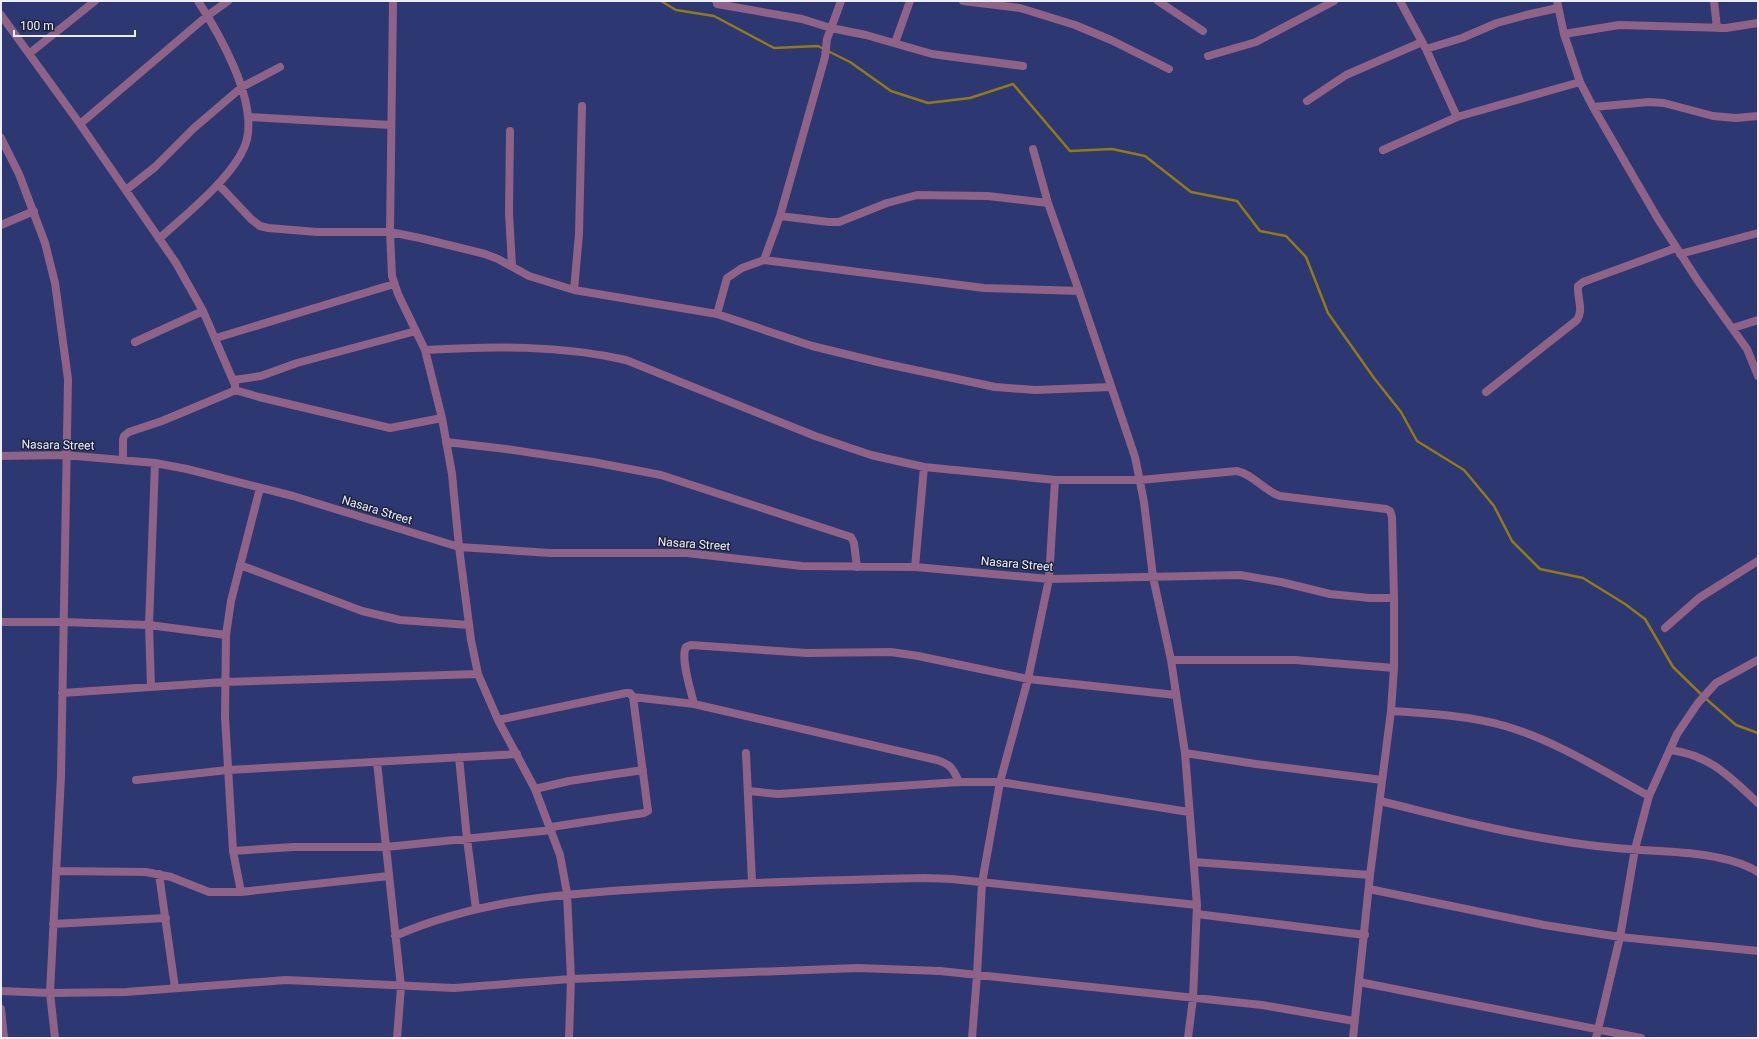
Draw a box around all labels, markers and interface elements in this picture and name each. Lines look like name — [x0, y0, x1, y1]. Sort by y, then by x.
scale bar — [14, 12, 135, 38]
text: 100 m — [20, 19, 54, 33]
street label: Nasara Street — [21, 437, 95, 453]
street label: Nasara Street — [340, 493, 414, 527]
street label: Nasara Street — [657, 534, 731, 554]
street label: Nasara Street — [980, 554, 1054, 574]

